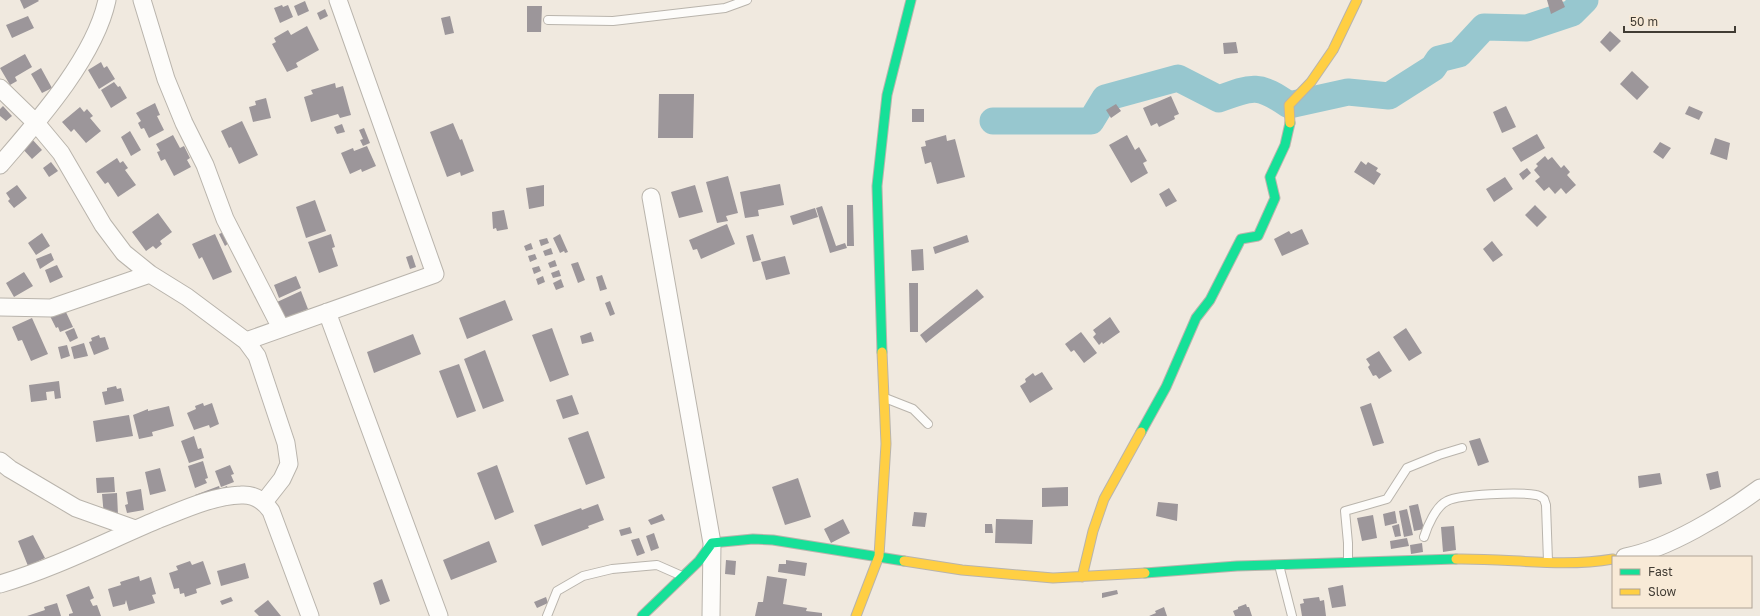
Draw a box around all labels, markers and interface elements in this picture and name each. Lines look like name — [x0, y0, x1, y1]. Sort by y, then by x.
scale bar — [1624, 8, 1735, 34]
text: 50 m — [1630, 14, 1658, 29]
legend — [1612, 556, 1752, 608]
text: Fast — [1648, 564, 1673, 579]
text: Slow — [1648, 584, 1676, 599]

